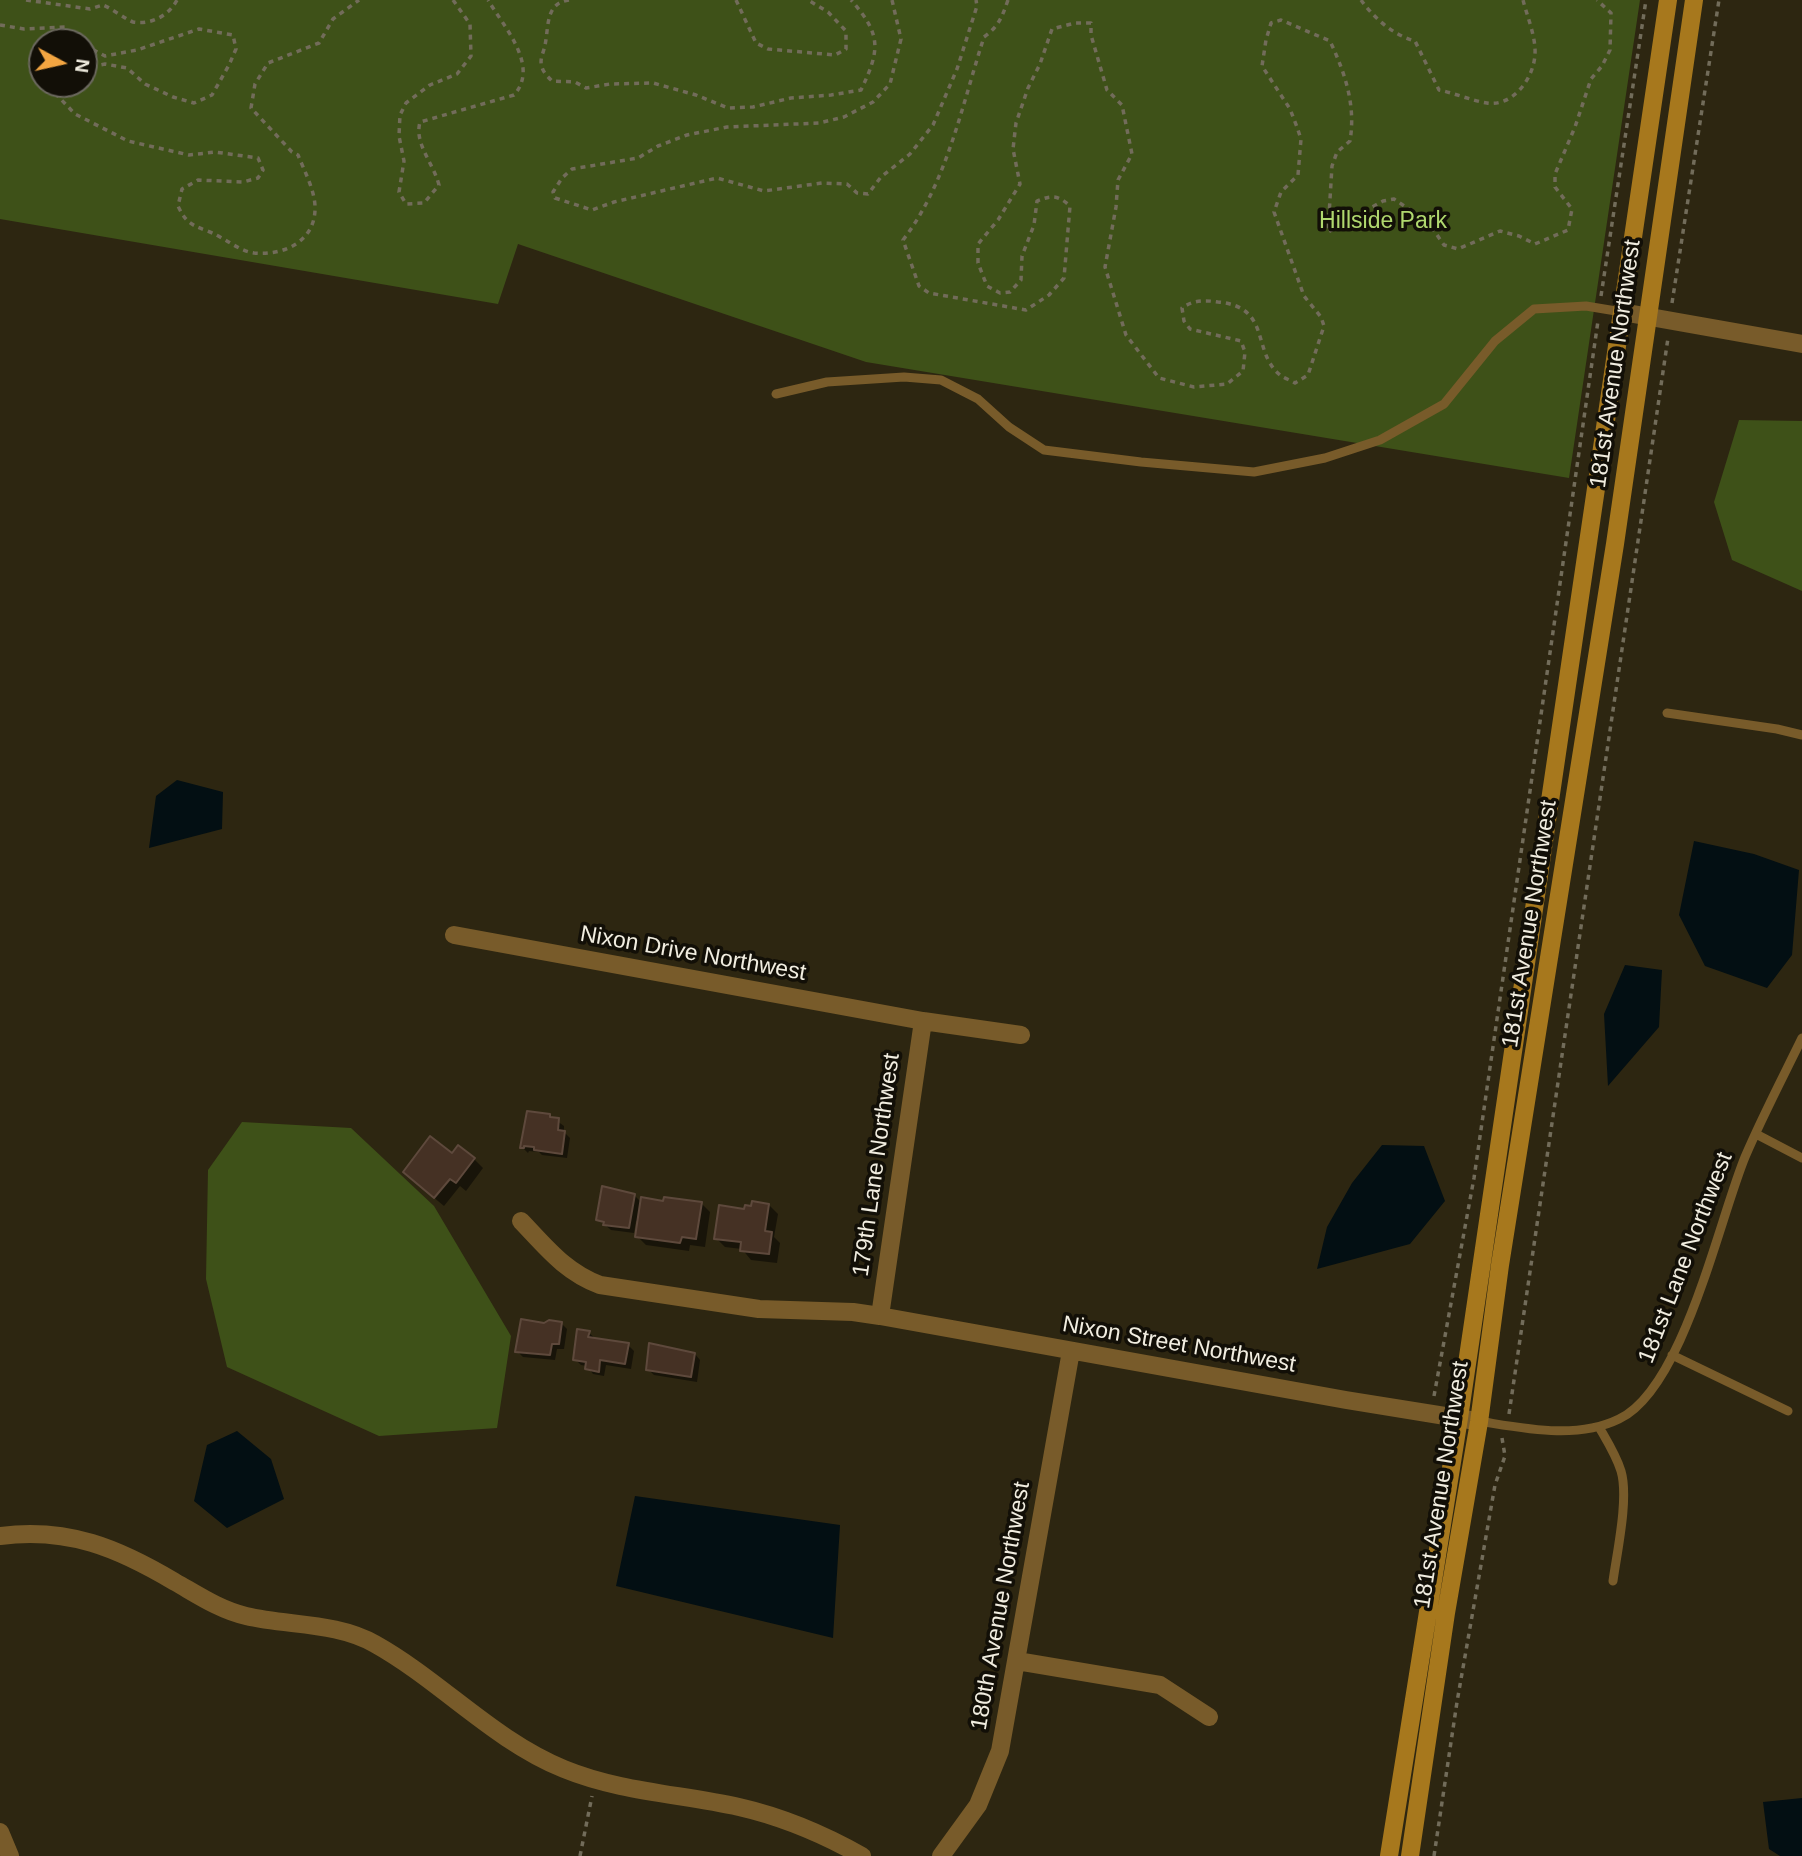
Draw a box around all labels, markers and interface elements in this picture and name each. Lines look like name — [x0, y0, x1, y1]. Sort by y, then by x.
north arrow — [28, 28, 98, 98]
text: N — [71, 57, 94, 74]
park label: Hillside Park — [1319, 208, 1447, 236]
street label: 181st Avenue Northwest — [1585, 238, 1647, 490]
street label: 181st Avenue Northwest — [1497, 798, 1563, 1050]
street label: Nixon Drive Northwest — [578, 921, 808, 987]
street label: 179th Lane Northwest — [848, 1052, 906, 1278]
street label: 181st Lane Northwest — [1633, 1149, 1739, 1367]
street label: Nixon Street Northwest — [1060, 1311, 1298, 1379]
street label: 181st Avenue Northwest — [1409, 1359, 1475, 1611]
street label: 180th Avenue Northwest — [966, 1480, 1036, 1732]

